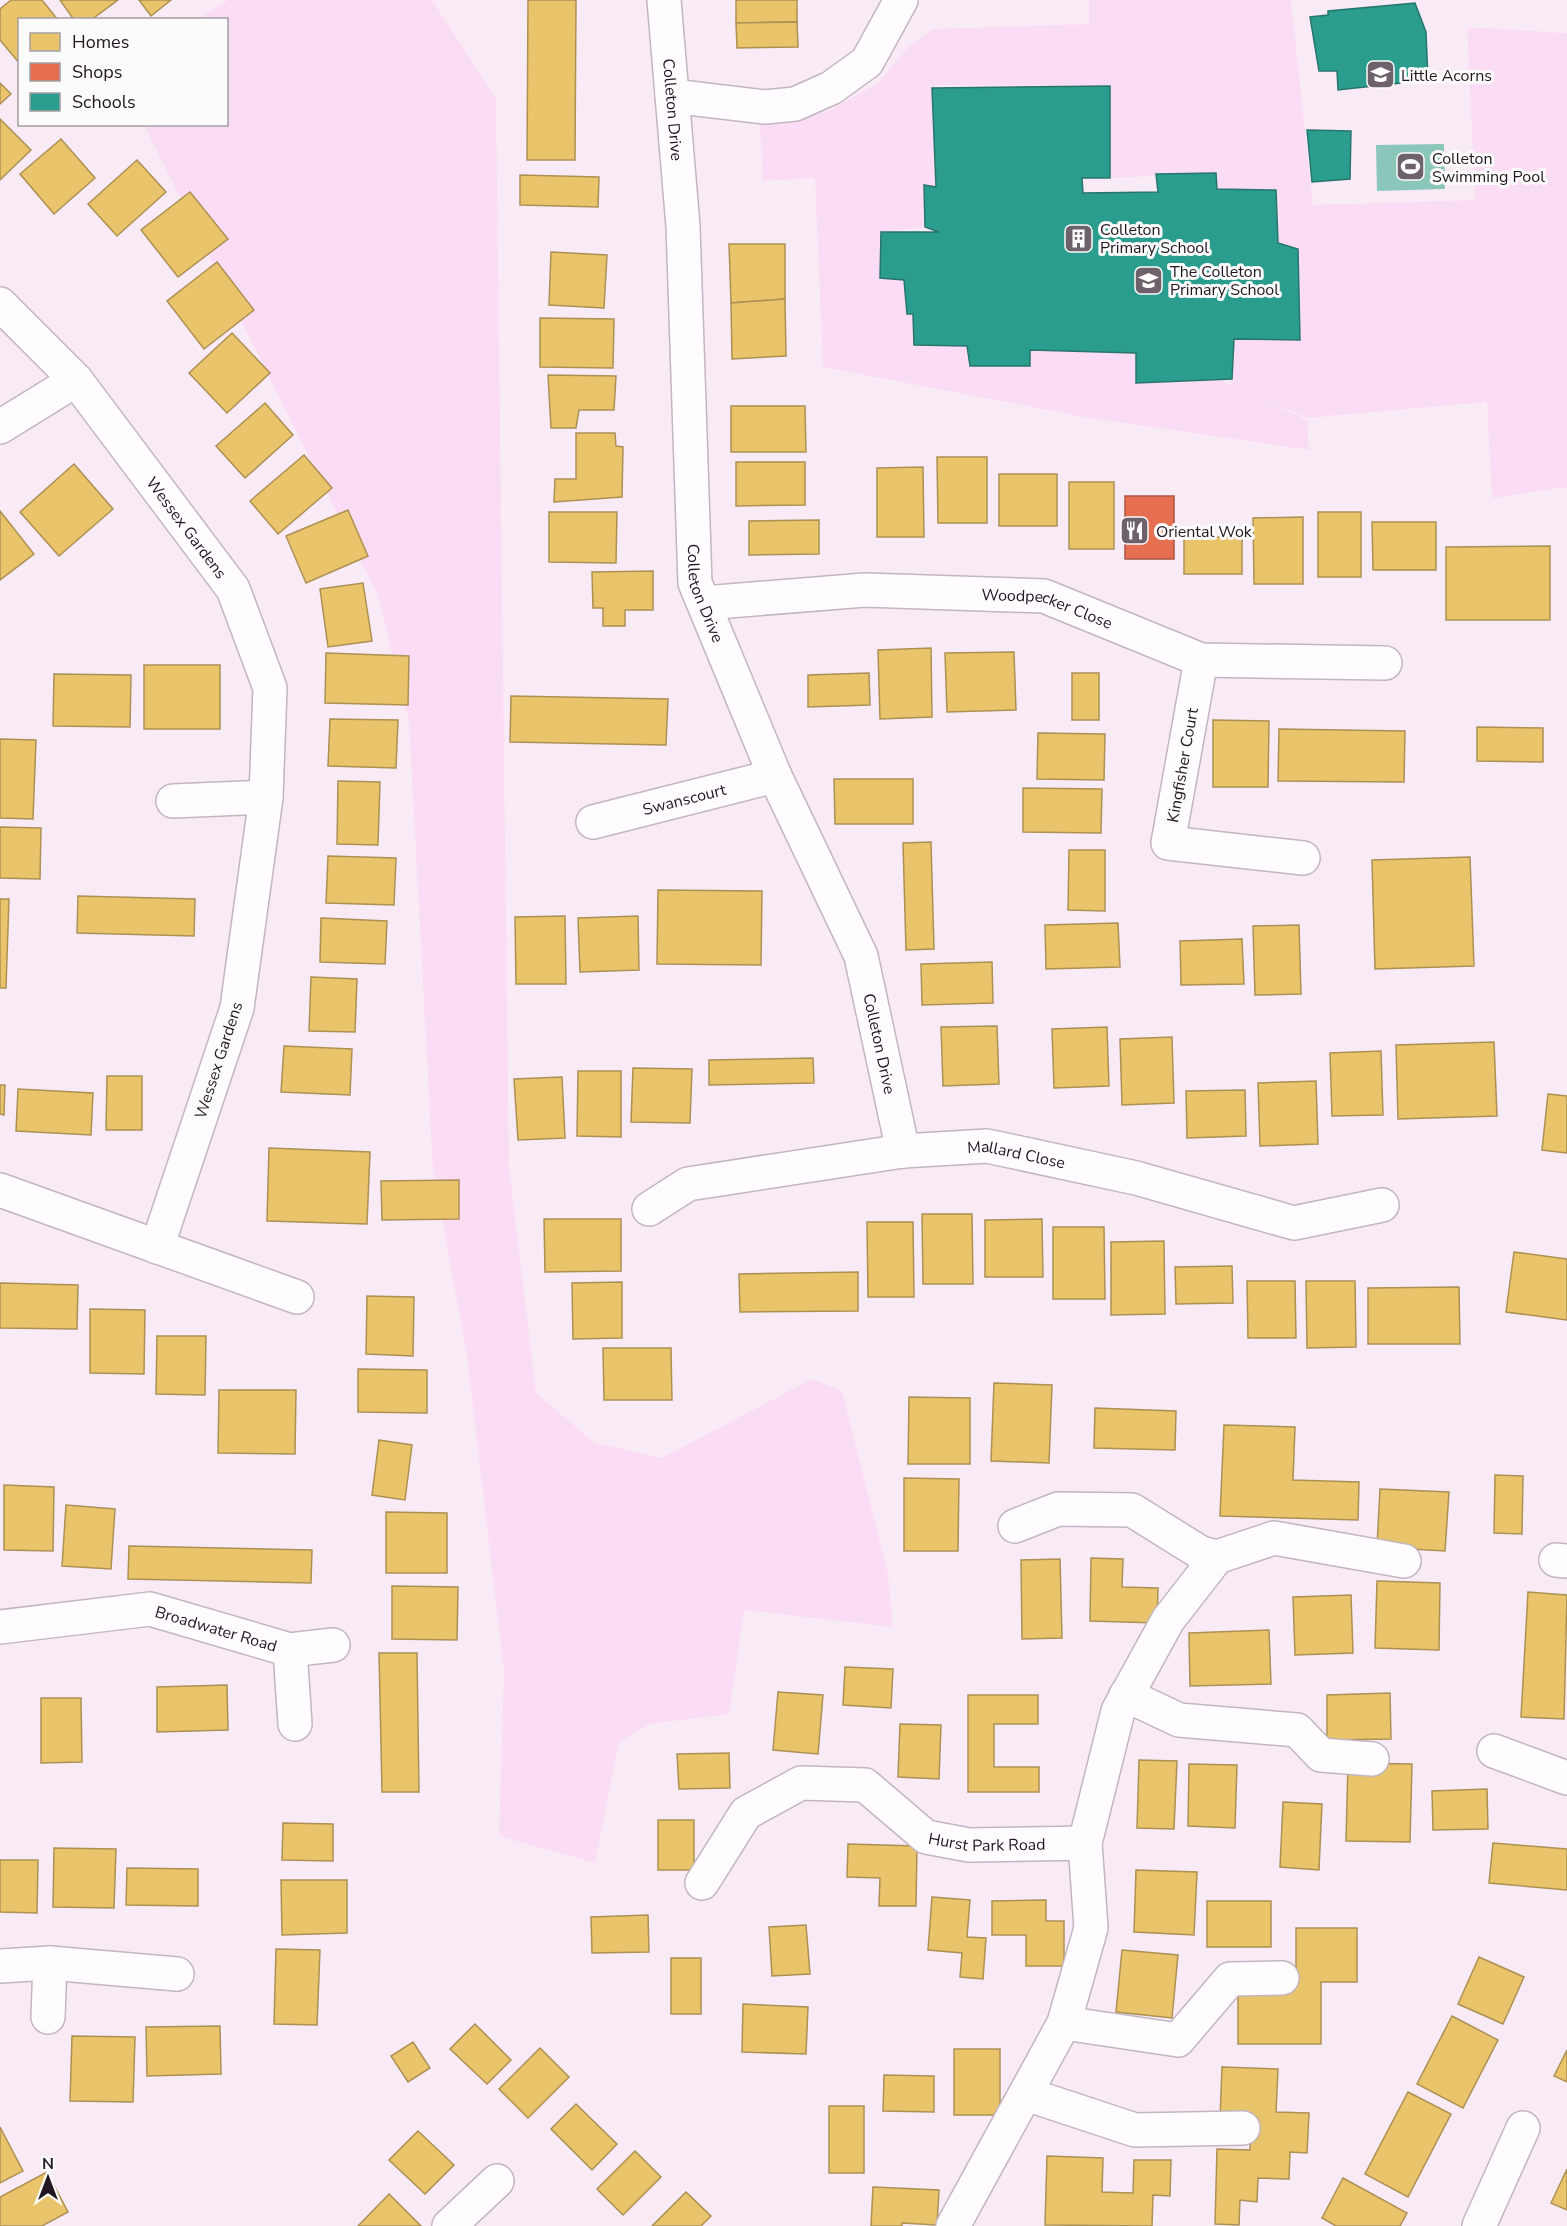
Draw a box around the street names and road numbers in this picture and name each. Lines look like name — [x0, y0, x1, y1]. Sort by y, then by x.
street label: Colleton Drive — [657, 58, 687, 162]
street label: Wessex Gardens — [141, 473, 231, 584]
street label: Colleton Drive — [682, 543, 728, 646]
street label: Woodpecker Close — [981, 584, 1116, 635]
street label: Kingfisher Court — [1162, 706, 1204, 824]
street label: Swanscourt — [640, 779, 729, 821]
street label: Colleton Drive — [857, 991, 900, 1096]
street label: Wessex Gardens — [190, 999, 248, 1122]
street label: Mallard Close — [967, 1136, 1067, 1175]
street label: Broadwater Road — [152, 1601, 279, 1658]
street label: Hurst Park Road — [926, 1828, 1046, 1857]

